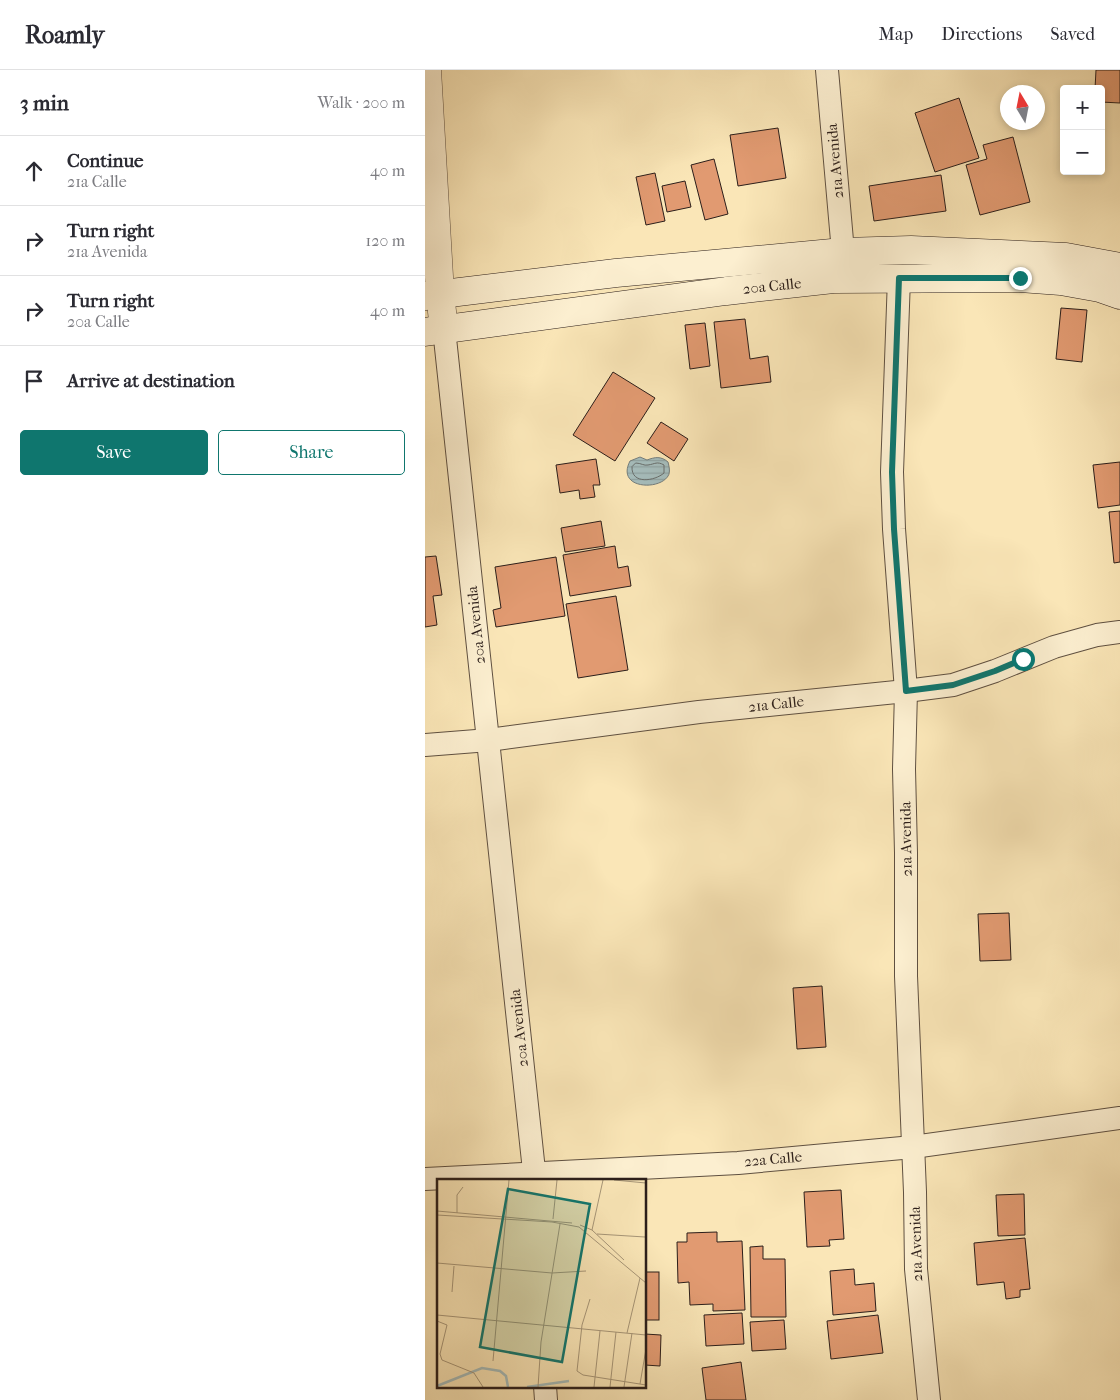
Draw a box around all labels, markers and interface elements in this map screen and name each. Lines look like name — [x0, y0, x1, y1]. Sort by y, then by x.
text: Roamly — [25, 21, 104, 49]
text: Map — [879, 24, 913, 45]
text: Directions — [941, 24, 1022, 45]
text: Saved — [1050, 24, 1095, 45]
north arrow — [1000, 85, 1045, 130]
map controls — [1060, 85, 1105, 175]
button: + — [1060, 85, 1105, 130]
text: 3 min — [20, 91, 69, 115]
text: Walk · 200 m — [318, 93, 405, 112]
street label: 21a Avenida — [823, 122, 847, 199]
button: − — [1060, 130, 1105, 175]
text: Continue — [67, 150, 143, 172]
icon: ahead — [20, 157, 48, 185]
text: 40 m — [370, 161, 405, 180]
text: 21a Calle — [67, 172, 127, 191]
text: Turn right — [67, 220, 154, 242]
icon: right — [20, 227, 48, 255]
text: 120 m — [366, 231, 405, 250]
text: 21a Avenida — [67, 242, 147, 261]
route end — [1009, 267, 1032, 290]
street label: 20a Calle — [742, 274, 803, 298]
text: Turn right — [67, 290, 154, 312]
icon: right — [20, 297, 48, 325]
text: 40 m — [370, 301, 405, 320]
text: 20a Calle — [67, 312, 130, 331]
icon: arrive — [20, 367, 48, 395]
text: Arrive at destination — [67, 370, 235, 392]
button: Save — [20, 430, 208, 475]
button: Share — [218, 430, 405, 475]
street label: 20a Avenida — [463, 584, 489, 665]
route start — [1012, 648, 1035, 671]
street label: 21a Calle — [747, 692, 805, 716]
street label: 21a Avenida — [896, 800, 916, 877]
street label: 20a Avenida — [506, 987, 532, 1068]
street label: 22a Calle — [743, 1147, 803, 1171]
inset map — [437, 1179, 646, 1388]
street label: 21a Avenida — [906, 1205, 926, 1282]

